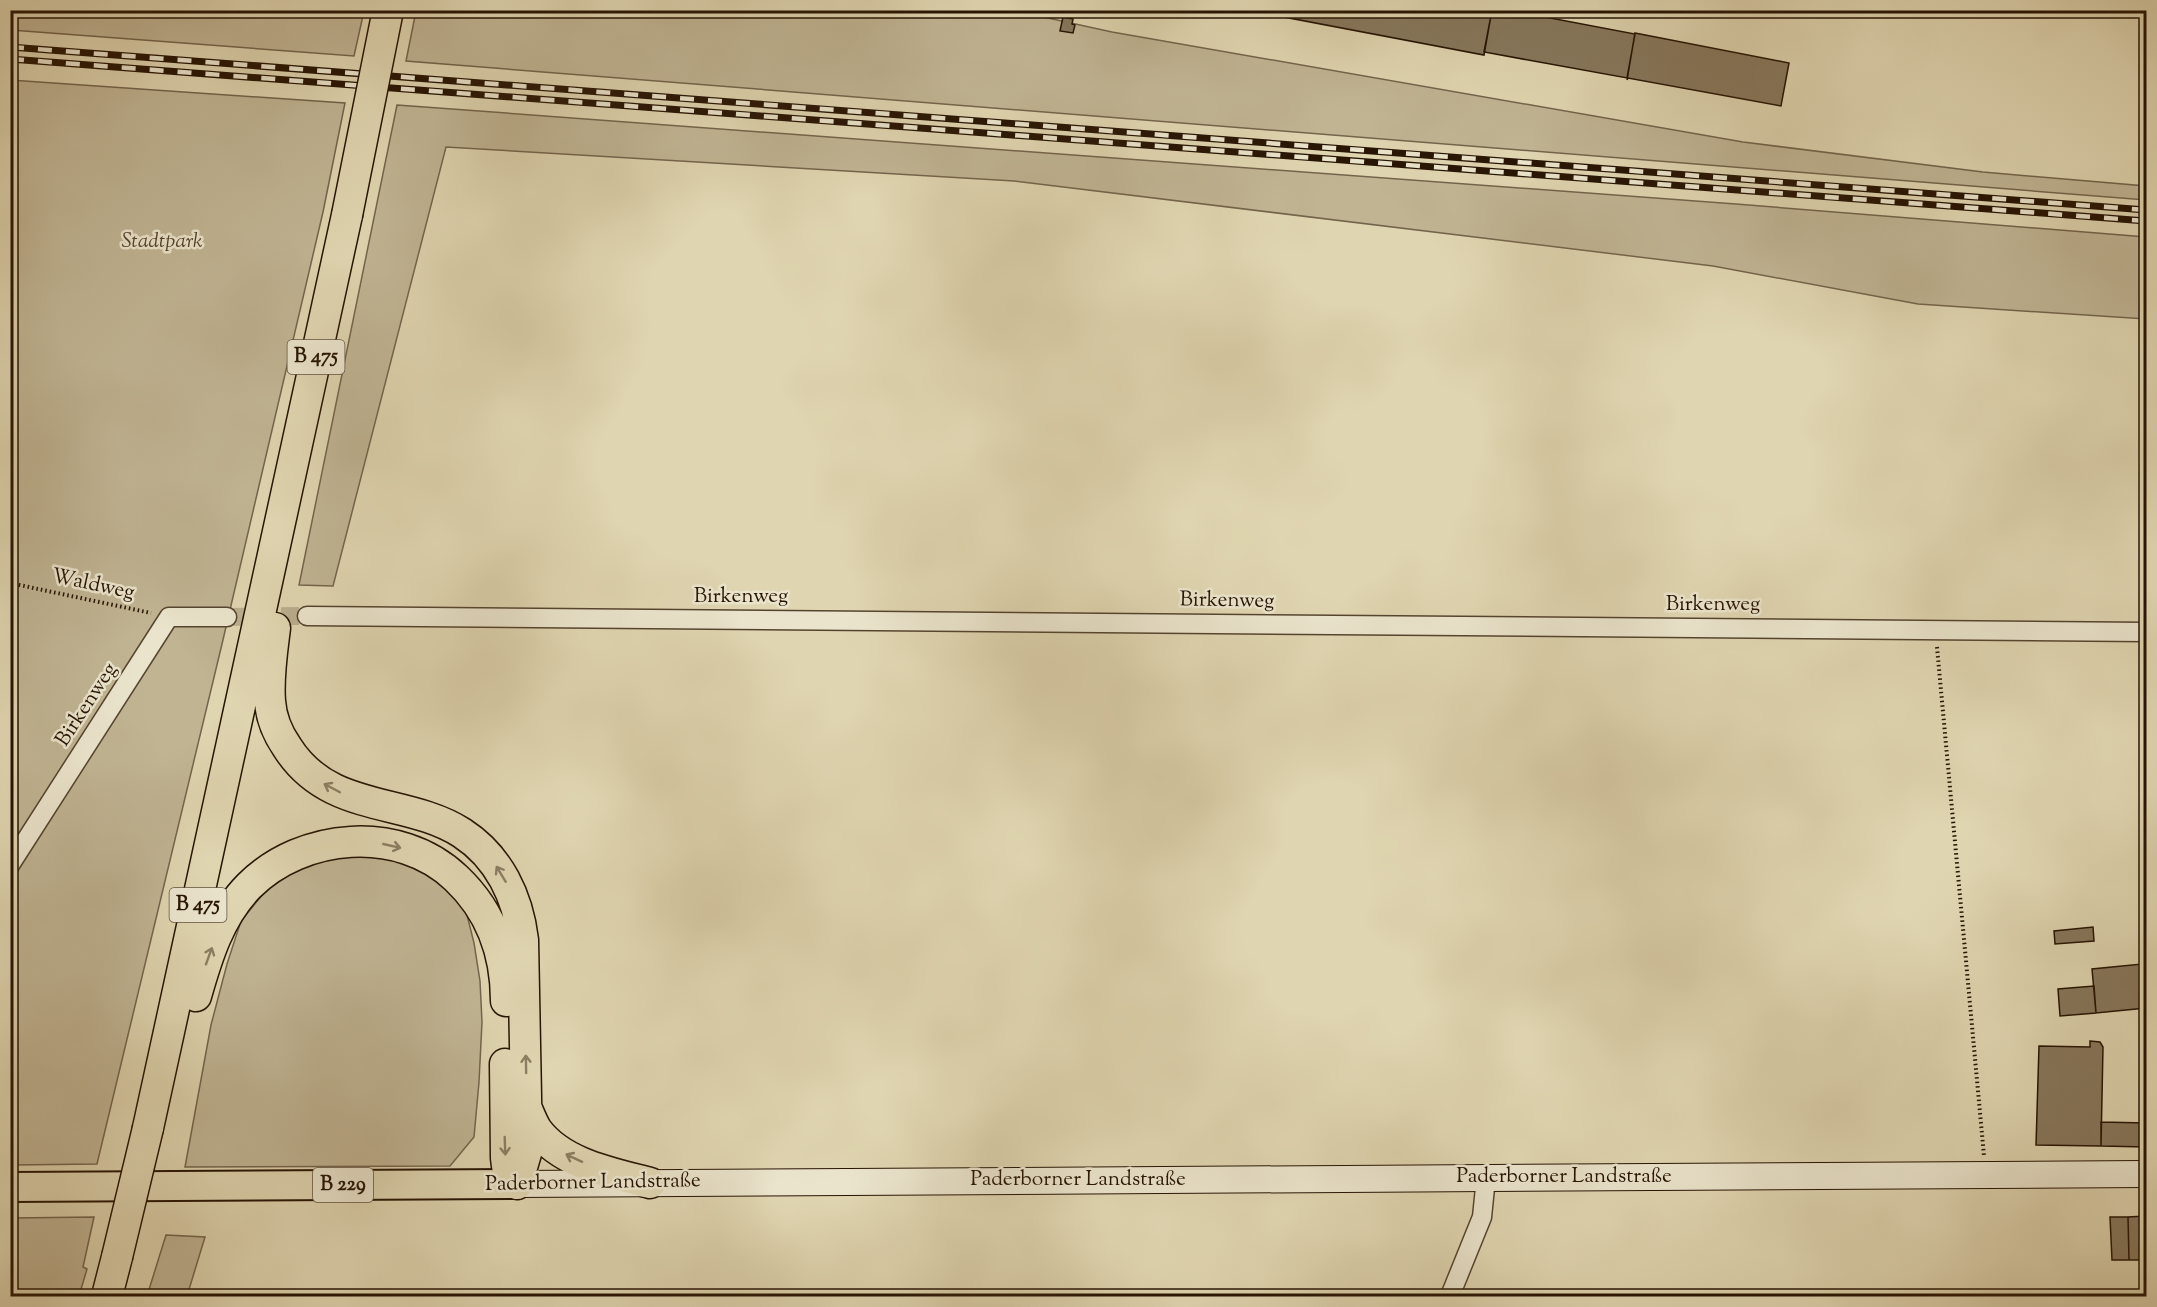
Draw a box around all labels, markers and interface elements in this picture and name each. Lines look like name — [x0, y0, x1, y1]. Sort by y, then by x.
park label: Stadtpark — [122, 227, 203, 257]
road number: B 475 — [288, 340, 344, 374]
street label: Waldweg — [49, 562, 137, 608]
street label: Birkenweg — [694, 582, 788, 612]
street label: Birkenweg — [1179, 585, 1275, 617]
street label: Birkenweg — [1666, 590, 1760, 620]
street label: Birkenweg — [49, 657, 125, 753]
one-way arrow — [324, 782, 341, 794]
one-way arrow — [382, 840, 401, 852]
one-way arrow — [495, 866, 507, 883]
road number: B 475 — [170, 888, 226, 922]
one-way arrow — [204, 947, 215, 966]
one-way arrow — [520, 1055, 531, 1075]
one-way arrow — [500, 1135, 511, 1155]
one-way arrow — [566, 1152, 584, 1164]
street label: Paderborner Landstraße — [1456, 1162, 1672, 1192]
street label: Paderborner Landstraße — [970, 1165, 1186, 1195]
street label: Paderborner Landstraße — [485, 1166, 701, 1200]
road number: B 229 — [313, 1168, 373, 1202]

